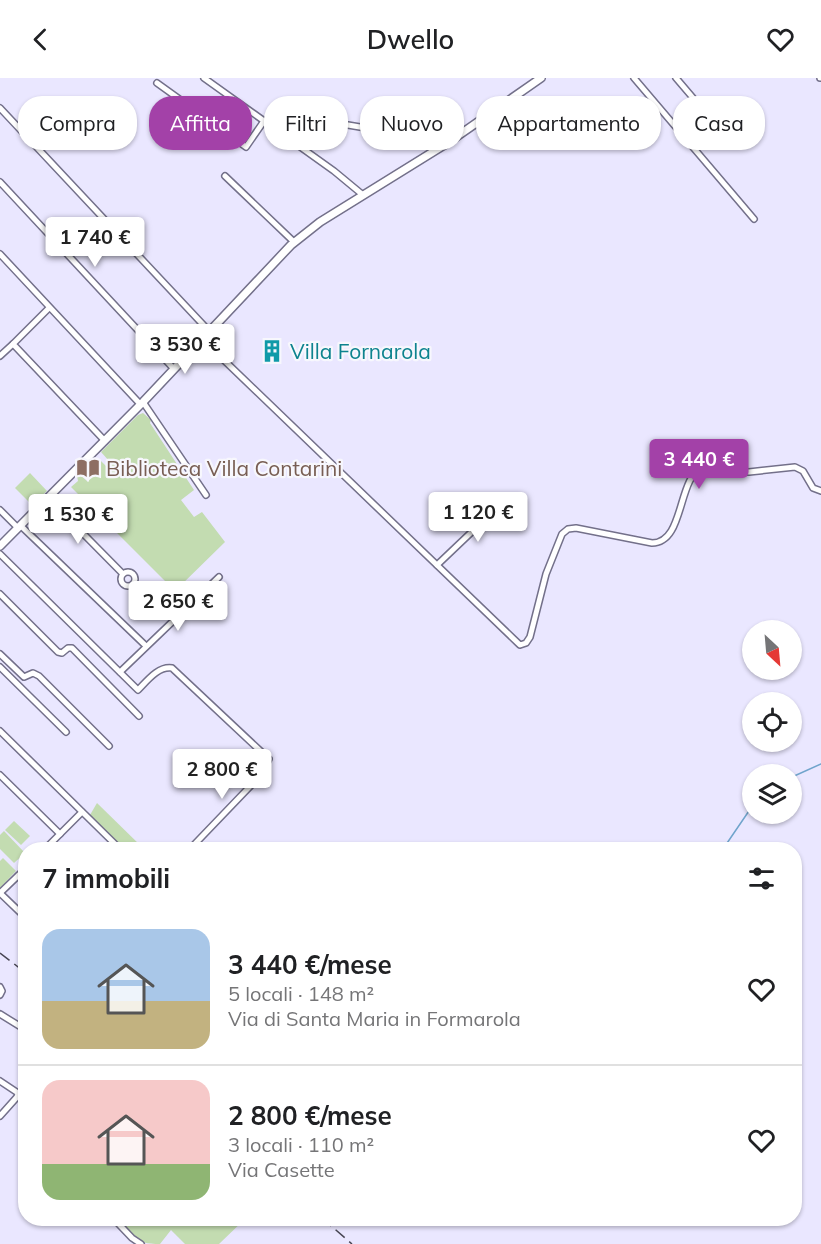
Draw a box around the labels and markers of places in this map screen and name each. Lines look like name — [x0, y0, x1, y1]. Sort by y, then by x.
pin: 1 740 € — [40, 217, 150, 268]
pin: 3 530 € — [130, 324, 240, 375]
building icon: Villa Fornarola — [259, 338, 285, 364]
place label: Villa Fornarola — [290, 338, 431, 364]
pin: 3 440 € — [644, 439, 754, 490]
library icon: Biblioteca Villa Contarini — [75, 455, 101, 481]
place label: Biblioteca Villa Contarini — [106, 455, 342, 481]
pin: 1 120 € — [423, 492, 533, 543]
pin: 1 530 € — [23, 494, 133, 545]
pin: 2 650 € — [123, 581, 233, 632]
pin: 2 800 € — [167, 749, 277, 800]

